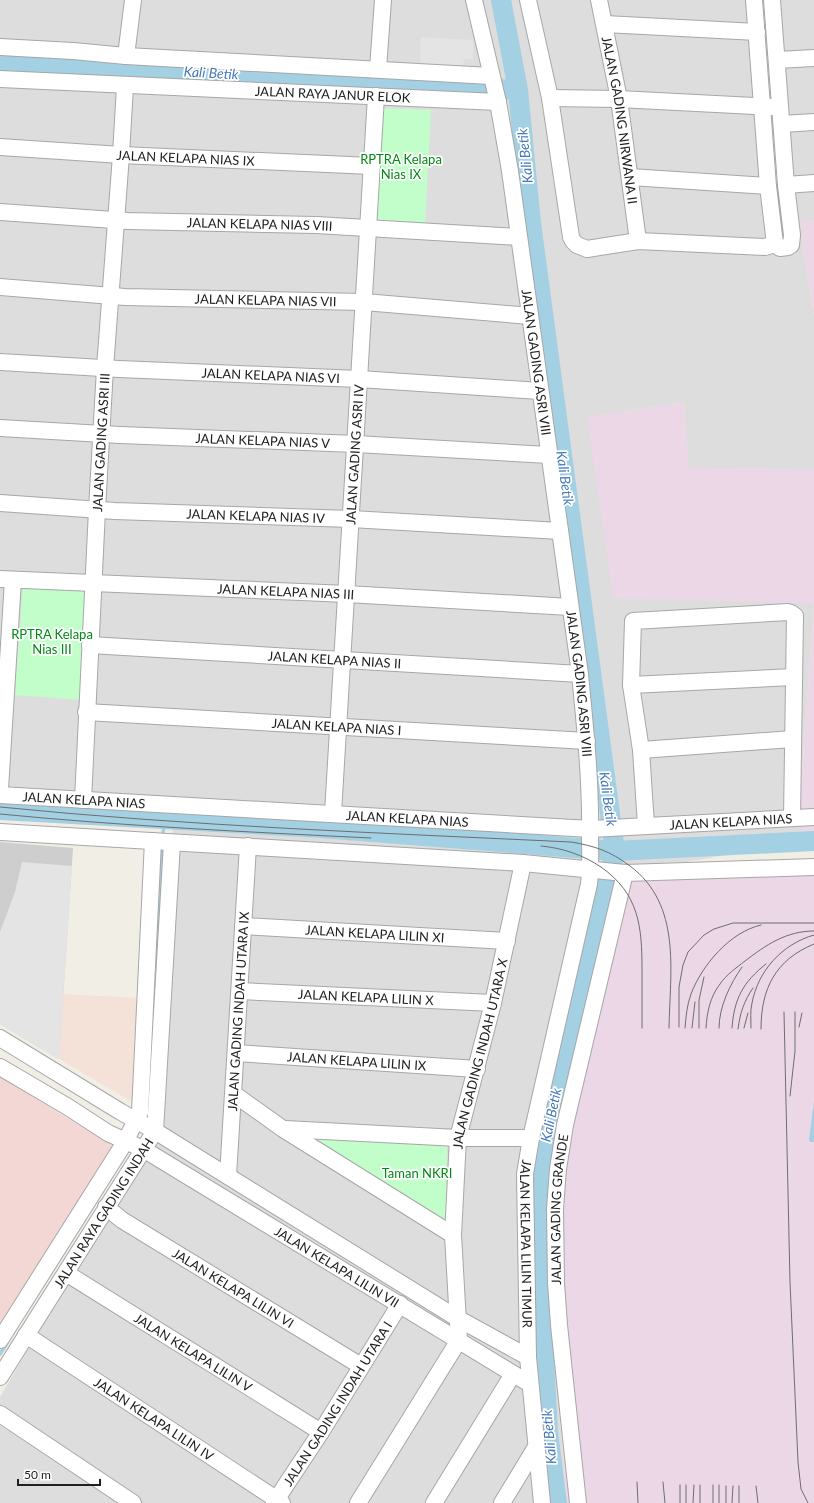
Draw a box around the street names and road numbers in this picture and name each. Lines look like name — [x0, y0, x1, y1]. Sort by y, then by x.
street label: JALAN GADING NIRWANA II — [599, 35, 641, 205]
street label: JALAN RAYA JANUR ELOK — [255, 83, 411, 106]
street label: JALAN KELAPA NIAS IX — [116, 147, 256, 169]
street label: JALAN KELAPA NIAS VIII — [187, 214, 333, 234]
street label: JALAN GADING ASRI VIII — [519, 288, 555, 436]
street label: JALAN KELAPA NIAS VII — [194, 290, 337, 309]
street label: JALAN KELAPA NIAS VI — [201, 364, 340, 386]
street label: JALAN GADING ASRI III — [89, 373, 113, 512]
street label: JALAN GADING ASRI IV — [342, 384, 367, 525]
street label: JALAN KELAPA NIAS V — [195, 430, 330, 451]
street label: JALAN KELAPA NIAS IV — [186, 505, 325, 526]
street label: JALAN KELAPA NIAS III — [217, 580, 355, 602]
street label: JALAN GADING ASRI VIII — [563, 609, 595, 757]
street label: JALAN KELAPA NIAS II — [267, 648, 402, 671]
street label: JALAN KELAPA NIAS I — [271, 715, 402, 738]
street label: JALAN KELAPA NIAS — [22, 788, 146, 811]
street label: JALAN KELAPA NIAS — [346, 807, 469, 830]
street label: JALAN KELAPA NIAS — [669, 810, 793, 833]
street label: JALAN GADING INDAH UTARA IX — [224, 911, 252, 1112]
street label: JALAN KELAPA LILIN XI — [305, 922, 445, 945]
street label: JALAN GADING INDAH UTARA X — [449, 956, 510, 1150]
street label: JALAN KELAPA LILIN X — [298, 986, 435, 1008]
street label: JALAN KELAPA LILIN IX — [287, 1048, 427, 1074]
street label: JALAN GADING GRANDE — [547, 1133, 571, 1285]
street label: JALAN RAYA GADING INDAH — [50, 1135, 157, 1291]
street label: JALAN KELAPA LILIN TIMUR — [517, 1159, 536, 1329]
street label: JALAN KELAPA LILIN VII — [272, 1223, 402, 1311]
street label: JALAN KELAPA LILIN VI — [170, 1245, 297, 1331]
street label: JALAN KELAPA LILIN V — [131, 1310, 255, 1395]
street label: JALAN GADING INDAH UTARA I — [280, 1318, 395, 1489]
street label: JALAN KELAPA LILIN IV — [91, 1374, 217, 1464]

